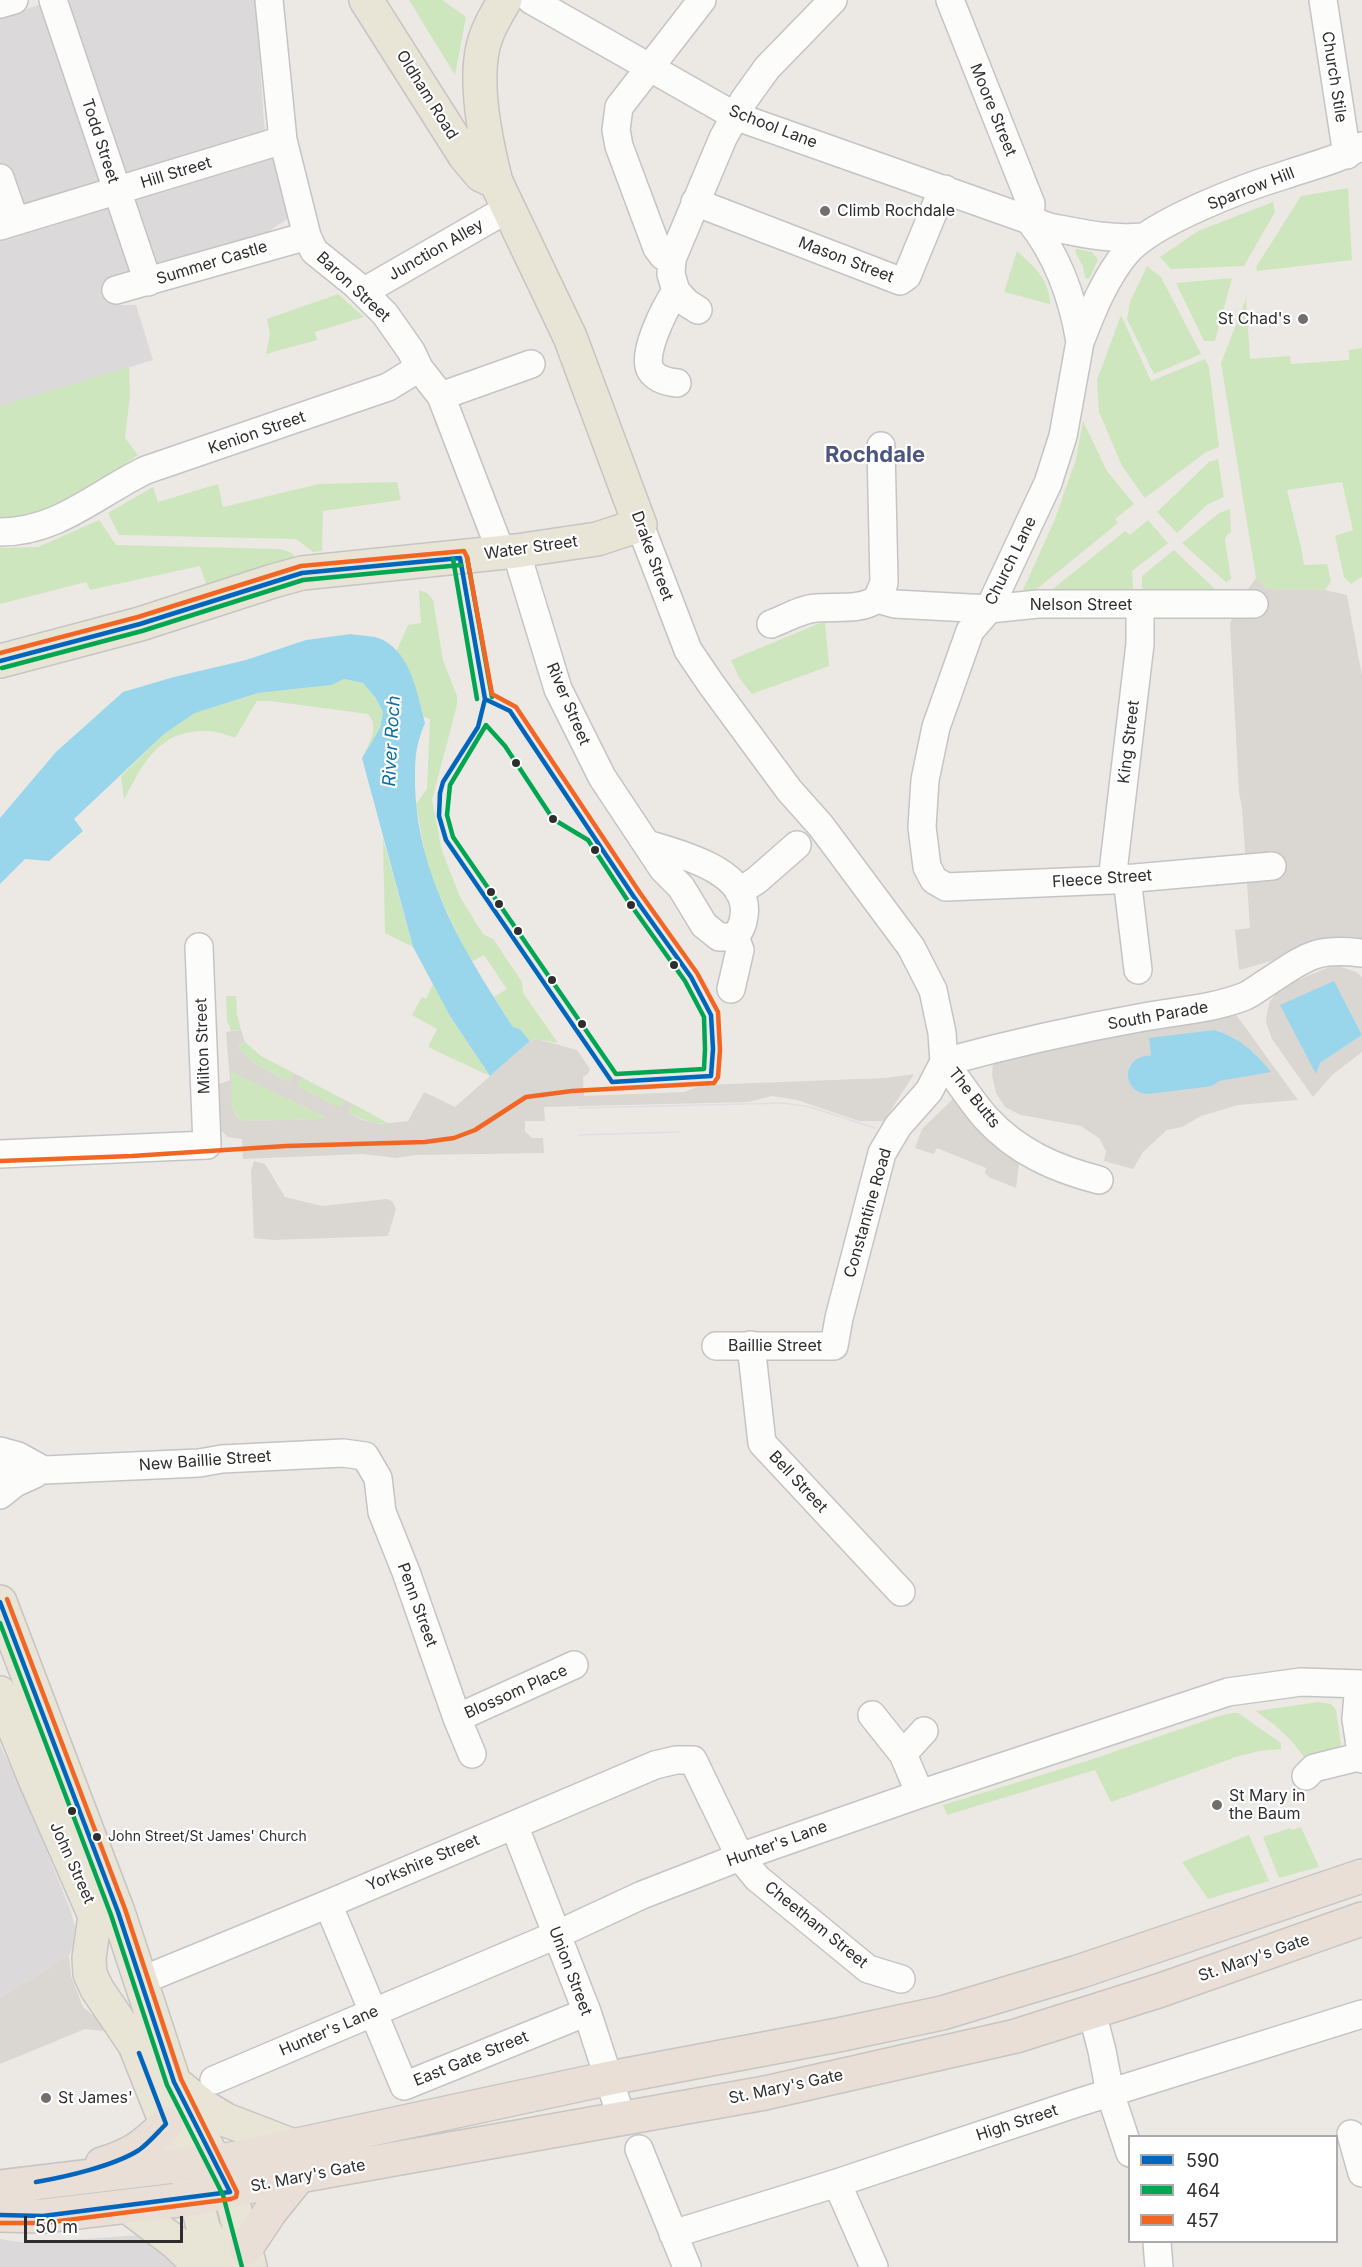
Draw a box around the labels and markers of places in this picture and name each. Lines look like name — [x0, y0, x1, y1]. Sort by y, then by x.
place label: Climb Rochdale — [837, 201, 955, 221]
marker: Climb Rochdale — [818, 204, 832, 218]
place label: St Chad's — [1218, 309, 1291, 329]
marker: St Chad's — [1296, 312, 1310, 326]
unlabelled marker — [510, 757, 522, 769]
unlabelled marker — [547, 813, 559, 825]
unlabelled marker — [589, 844, 601, 856]
unlabelled marker — [485, 886, 497, 898]
unlabelled marker — [493, 898, 505, 910]
unlabelled marker — [625, 899, 637, 911]
unlabelled marker — [512, 925, 524, 937]
unlabelled marker — [668, 959, 680, 971]
unlabelled marker — [546, 974, 558, 986]
unlabelled marker — [576, 1018, 588, 1030]
place label: St Mary in the Baum — [1229, 1786, 1306, 1824]
marker: St Mary in the Baum — [1210, 1798, 1224, 1812]
unlabelled marker — [66, 1805, 78, 1817]
place label: John Street/St James' Church — [108, 1829, 307, 1845]
marker: John Street/St James' Church — [91, 1831, 103, 1843]
place label: St James' — [58, 2088, 133, 2108]
marker: St James' — [39, 2091, 53, 2105]

